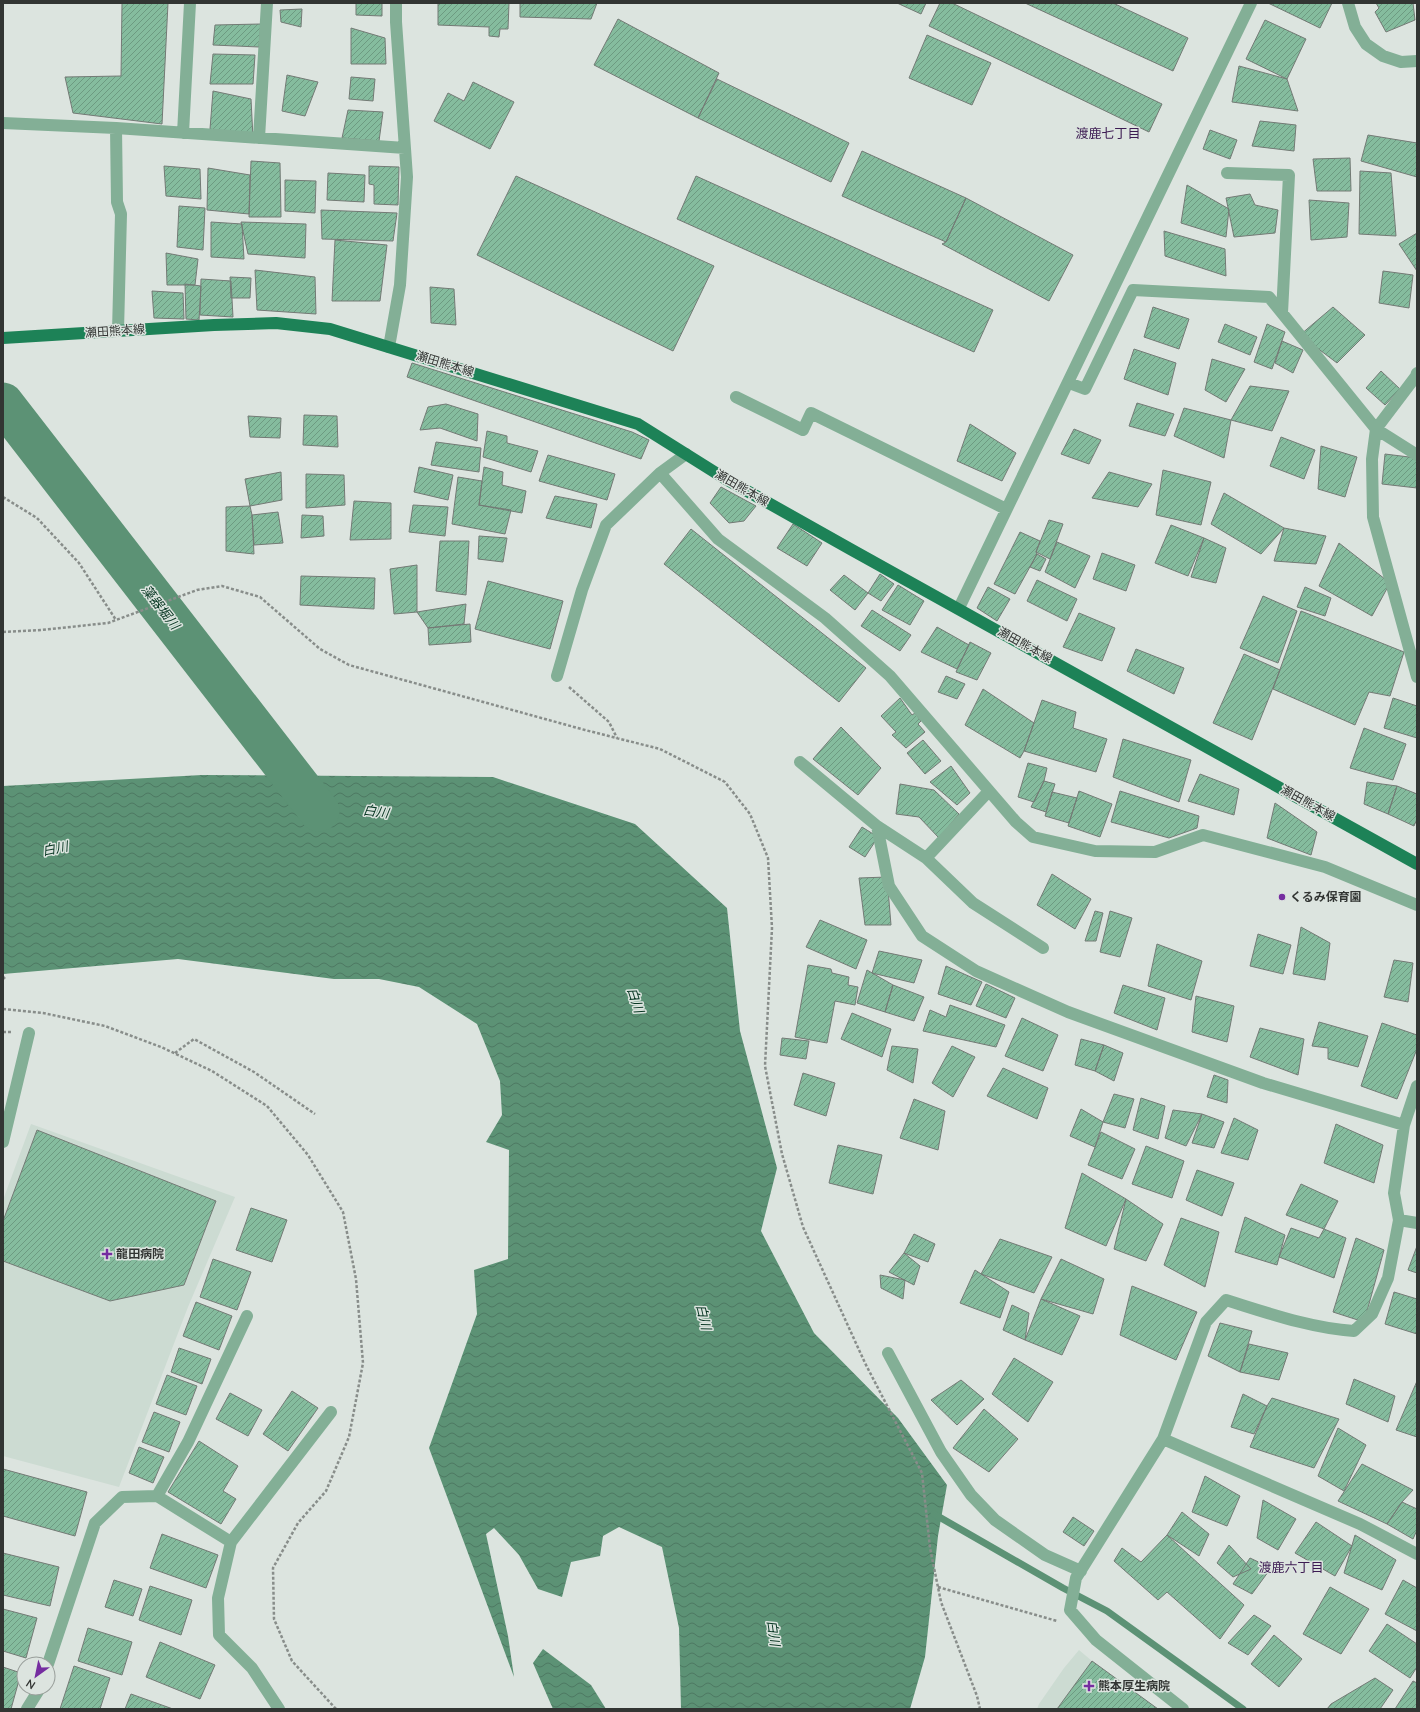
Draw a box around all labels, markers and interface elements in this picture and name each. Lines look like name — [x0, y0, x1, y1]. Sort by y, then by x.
district label: 渡鹿七丁目 — [1075, 125, 1141, 141]
street label: 瀬田熊本線 — [85, 321, 145, 340]
street label: 瀬田熊本線 — [414, 348, 476, 379]
street label: 瀬田熊本線 — [713, 466, 772, 509]
water label: 藻器堀川 — [139, 582, 185, 634]
street label: 瀬田熊本線 — [995, 623, 1055, 666]
street label: 瀬田熊本線 — [1278, 781, 1338, 824]
water label: 白川 — [362, 801, 392, 821]
water label: 白川 — [41, 837, 71, 858]
place label: くるみ保育園 — [1290, 889, 1362, 904]
marker: くるみ保育園 — [1277, 892, 1287, 902]
water label: 白川 — [624, 985, 648, 1017]
place label: 龍田病院 — [116, 1246, 164, 1261]
marker: 龍田病院 — [101, 1248, 113, 1260]
water label: 白川 — [693, 1303, 715, 1333]
district label: 渡鹿六丁目 — [1258, 1559, 1324, 1575]
water label: 白川 — [764, 1619, 784, 1649]
north arrow — [16, 1656, 56, 1696]
text: N — [23, 1676, 38, 1693]
place label: 熊本厚生病院 — [1098, 1678, 1170, 1693]
marker: 熊本厚生病院 — [1083, 1680, 1095, 1692]

